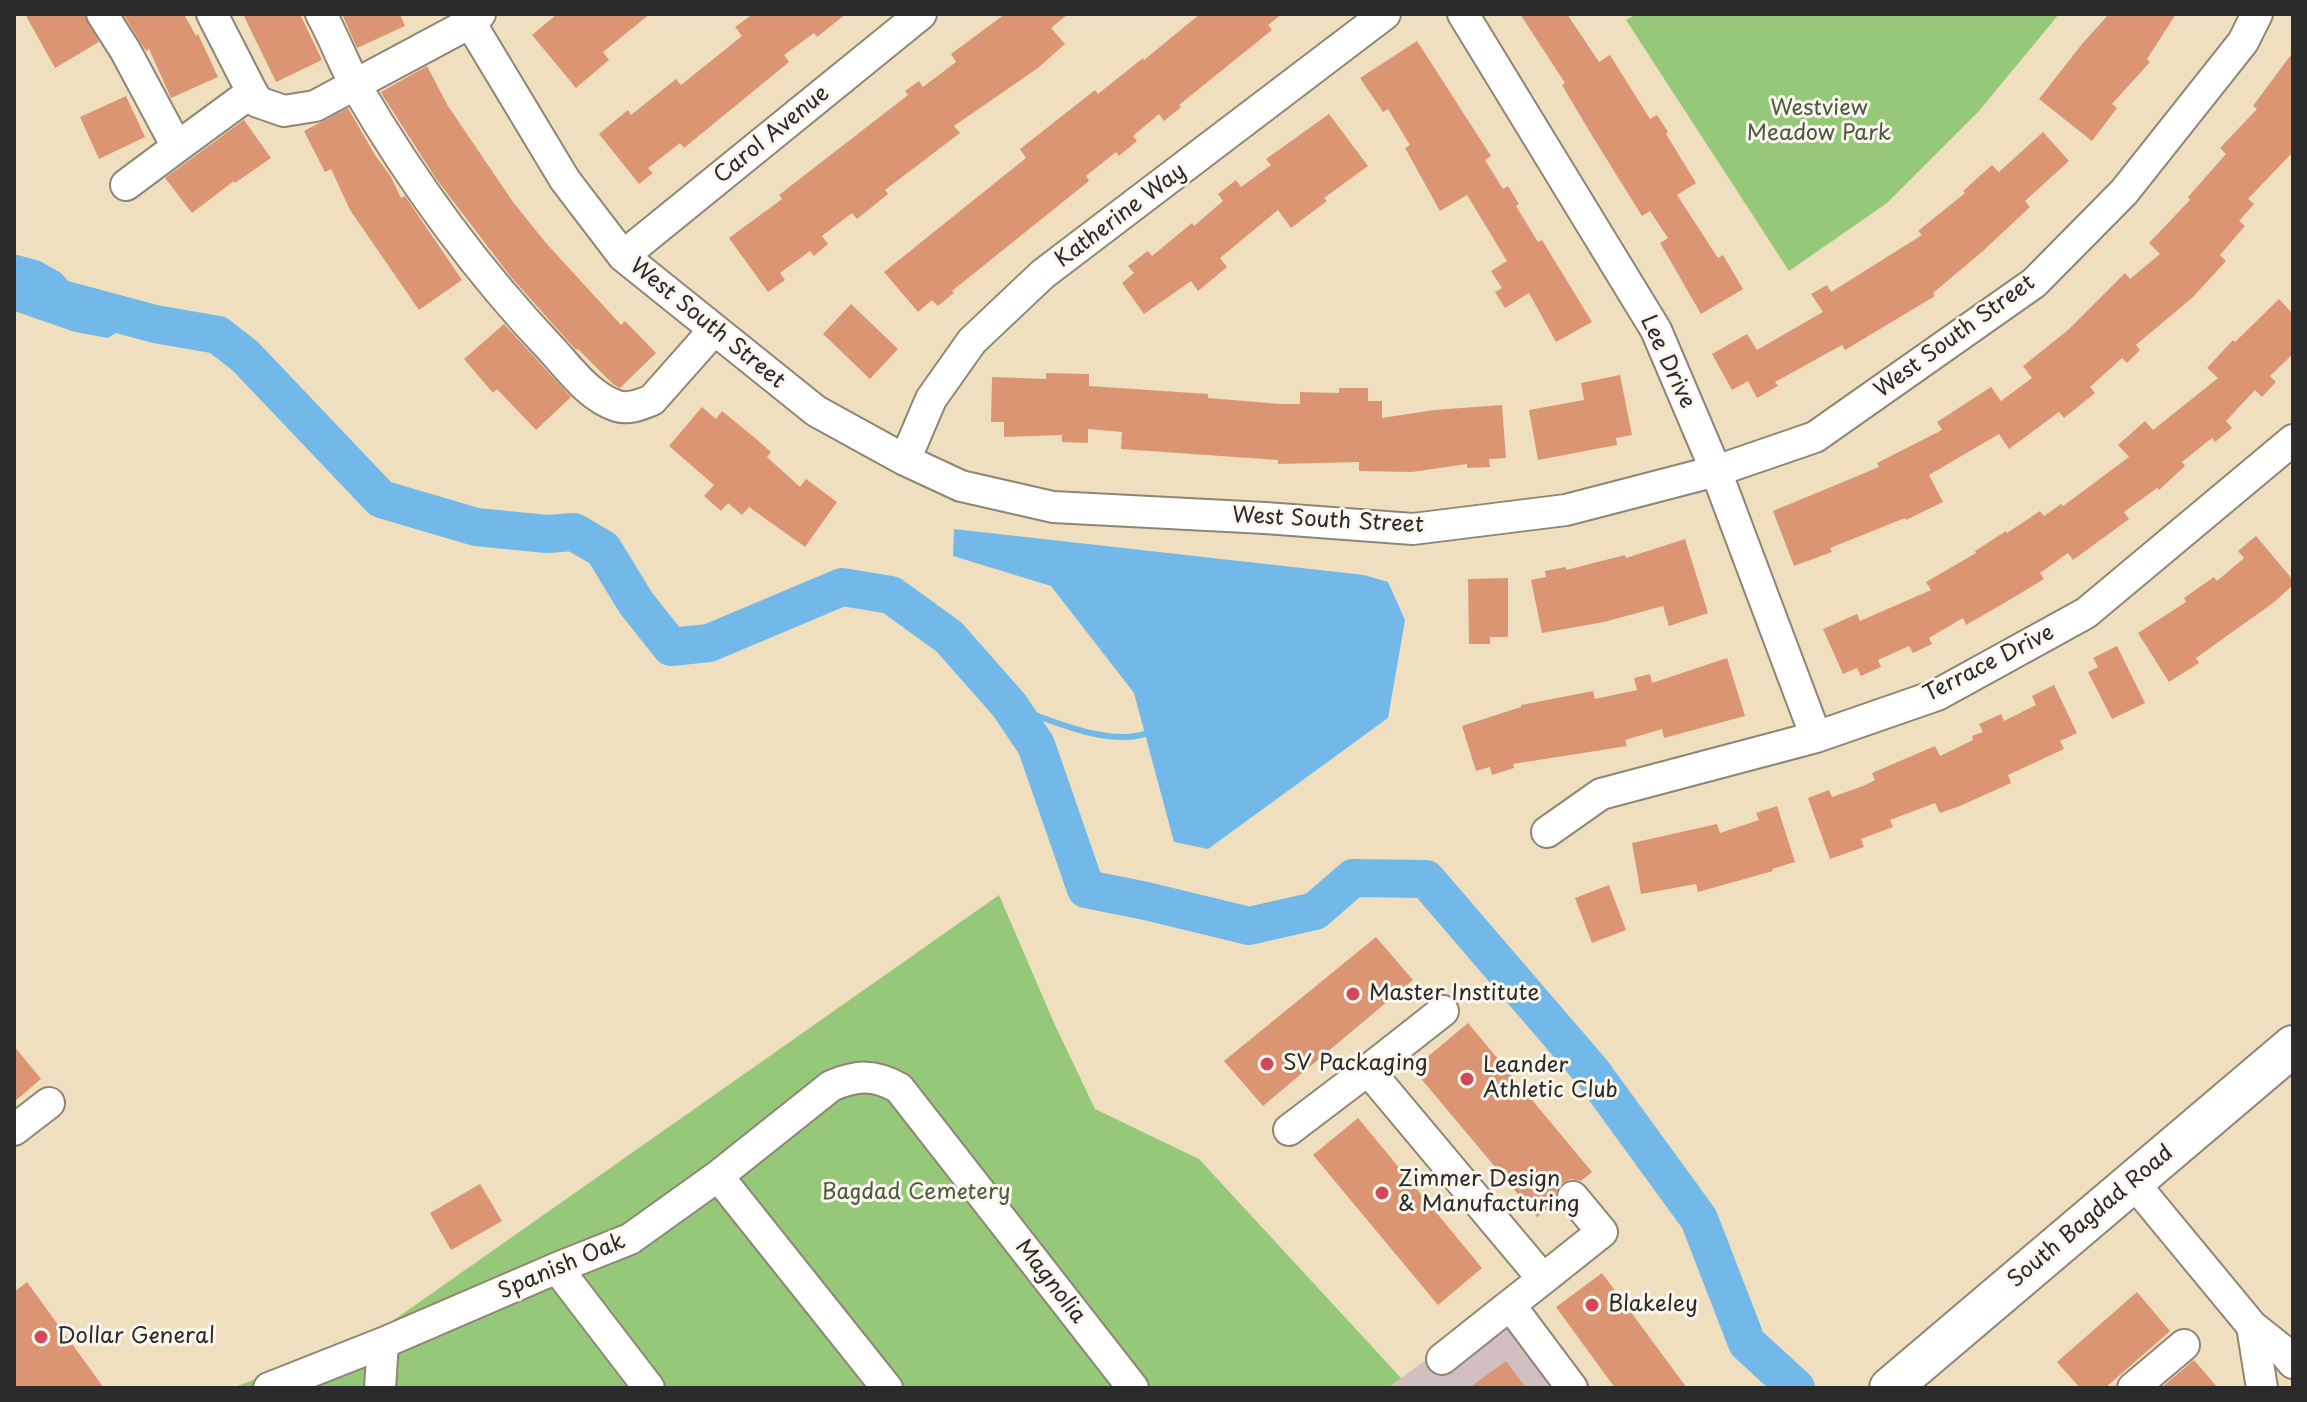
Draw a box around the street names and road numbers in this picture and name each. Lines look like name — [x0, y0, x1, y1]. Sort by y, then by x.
street label: Carol Avenue — [709, 81, 835, 189]
street label: Katherine Way — [1050, 158, 1192, 274]
street label: West South Street — [624, 253, 790, 395]
street label: West South Street — [1870, 270, 2040, 404]
street label: Lee Drive — [1634, 311, 1700, 413]
street label: West South Street — [1231, 503, 1425, 539]
street label: Terrace Drive — [1919, 620, 2059, 708]
street label: South Bagdad Road — [2003, 1140, 2179, 1294]
street label: Spanish Oak — [495, 1228, 629, 1306]
street label: Magnolia — [1009, 1235, 1091, 1329]

